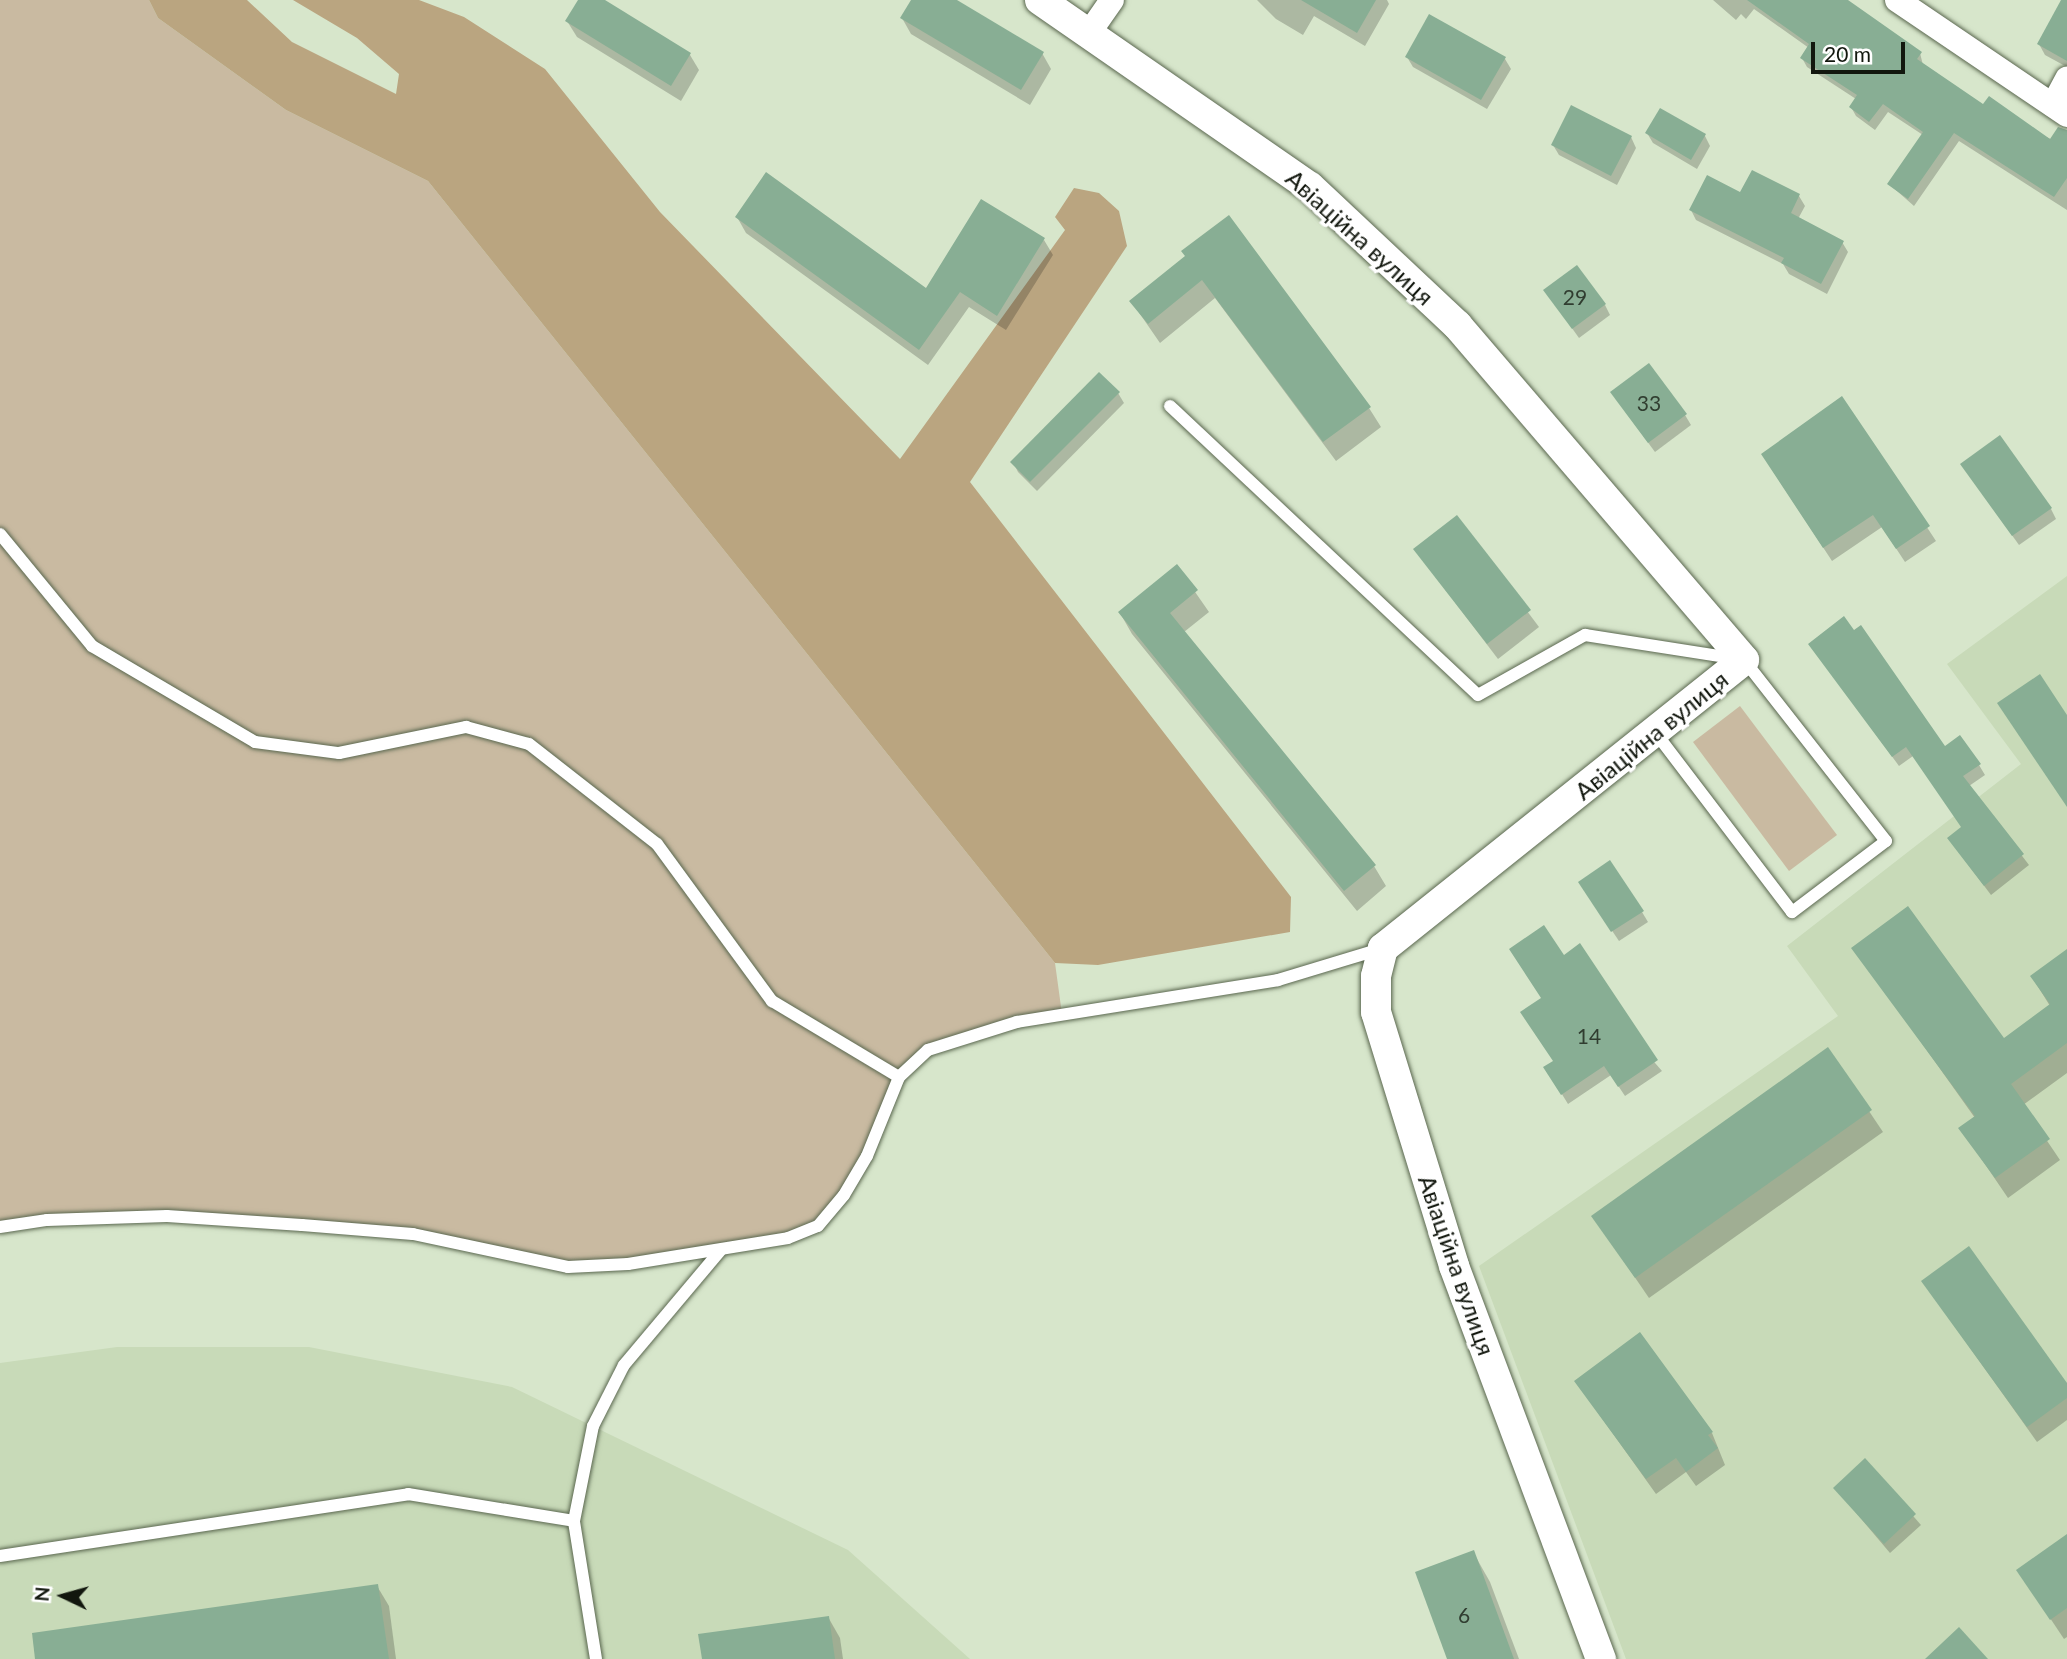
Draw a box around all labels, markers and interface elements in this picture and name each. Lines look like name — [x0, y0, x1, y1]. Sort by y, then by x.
scale bar — [1815, 28, 1910, 72]
text: 20 m — [1824, 41, 1871, 66]
street label: Авіаційна вулиця — [1280, 163, 1440, 311]
house number: 29 — [1563, 284, 1587, 310]
house number: 33 — [1637, 390, 1661, 416]
street label: Авіаційна вулиця — [1569, 665, 1733, 805]
house number: 14 — [1577, 1023, 1601, 1049]
street label: Авіаційна вулиця — [1413, 1171, 1501, 1359]
north arrow — [28, 1561, 98, 1631]
text: N — [29, 1586, 54, 1602]
house number: 6 — [1458, 1602, 1470, 1628]

